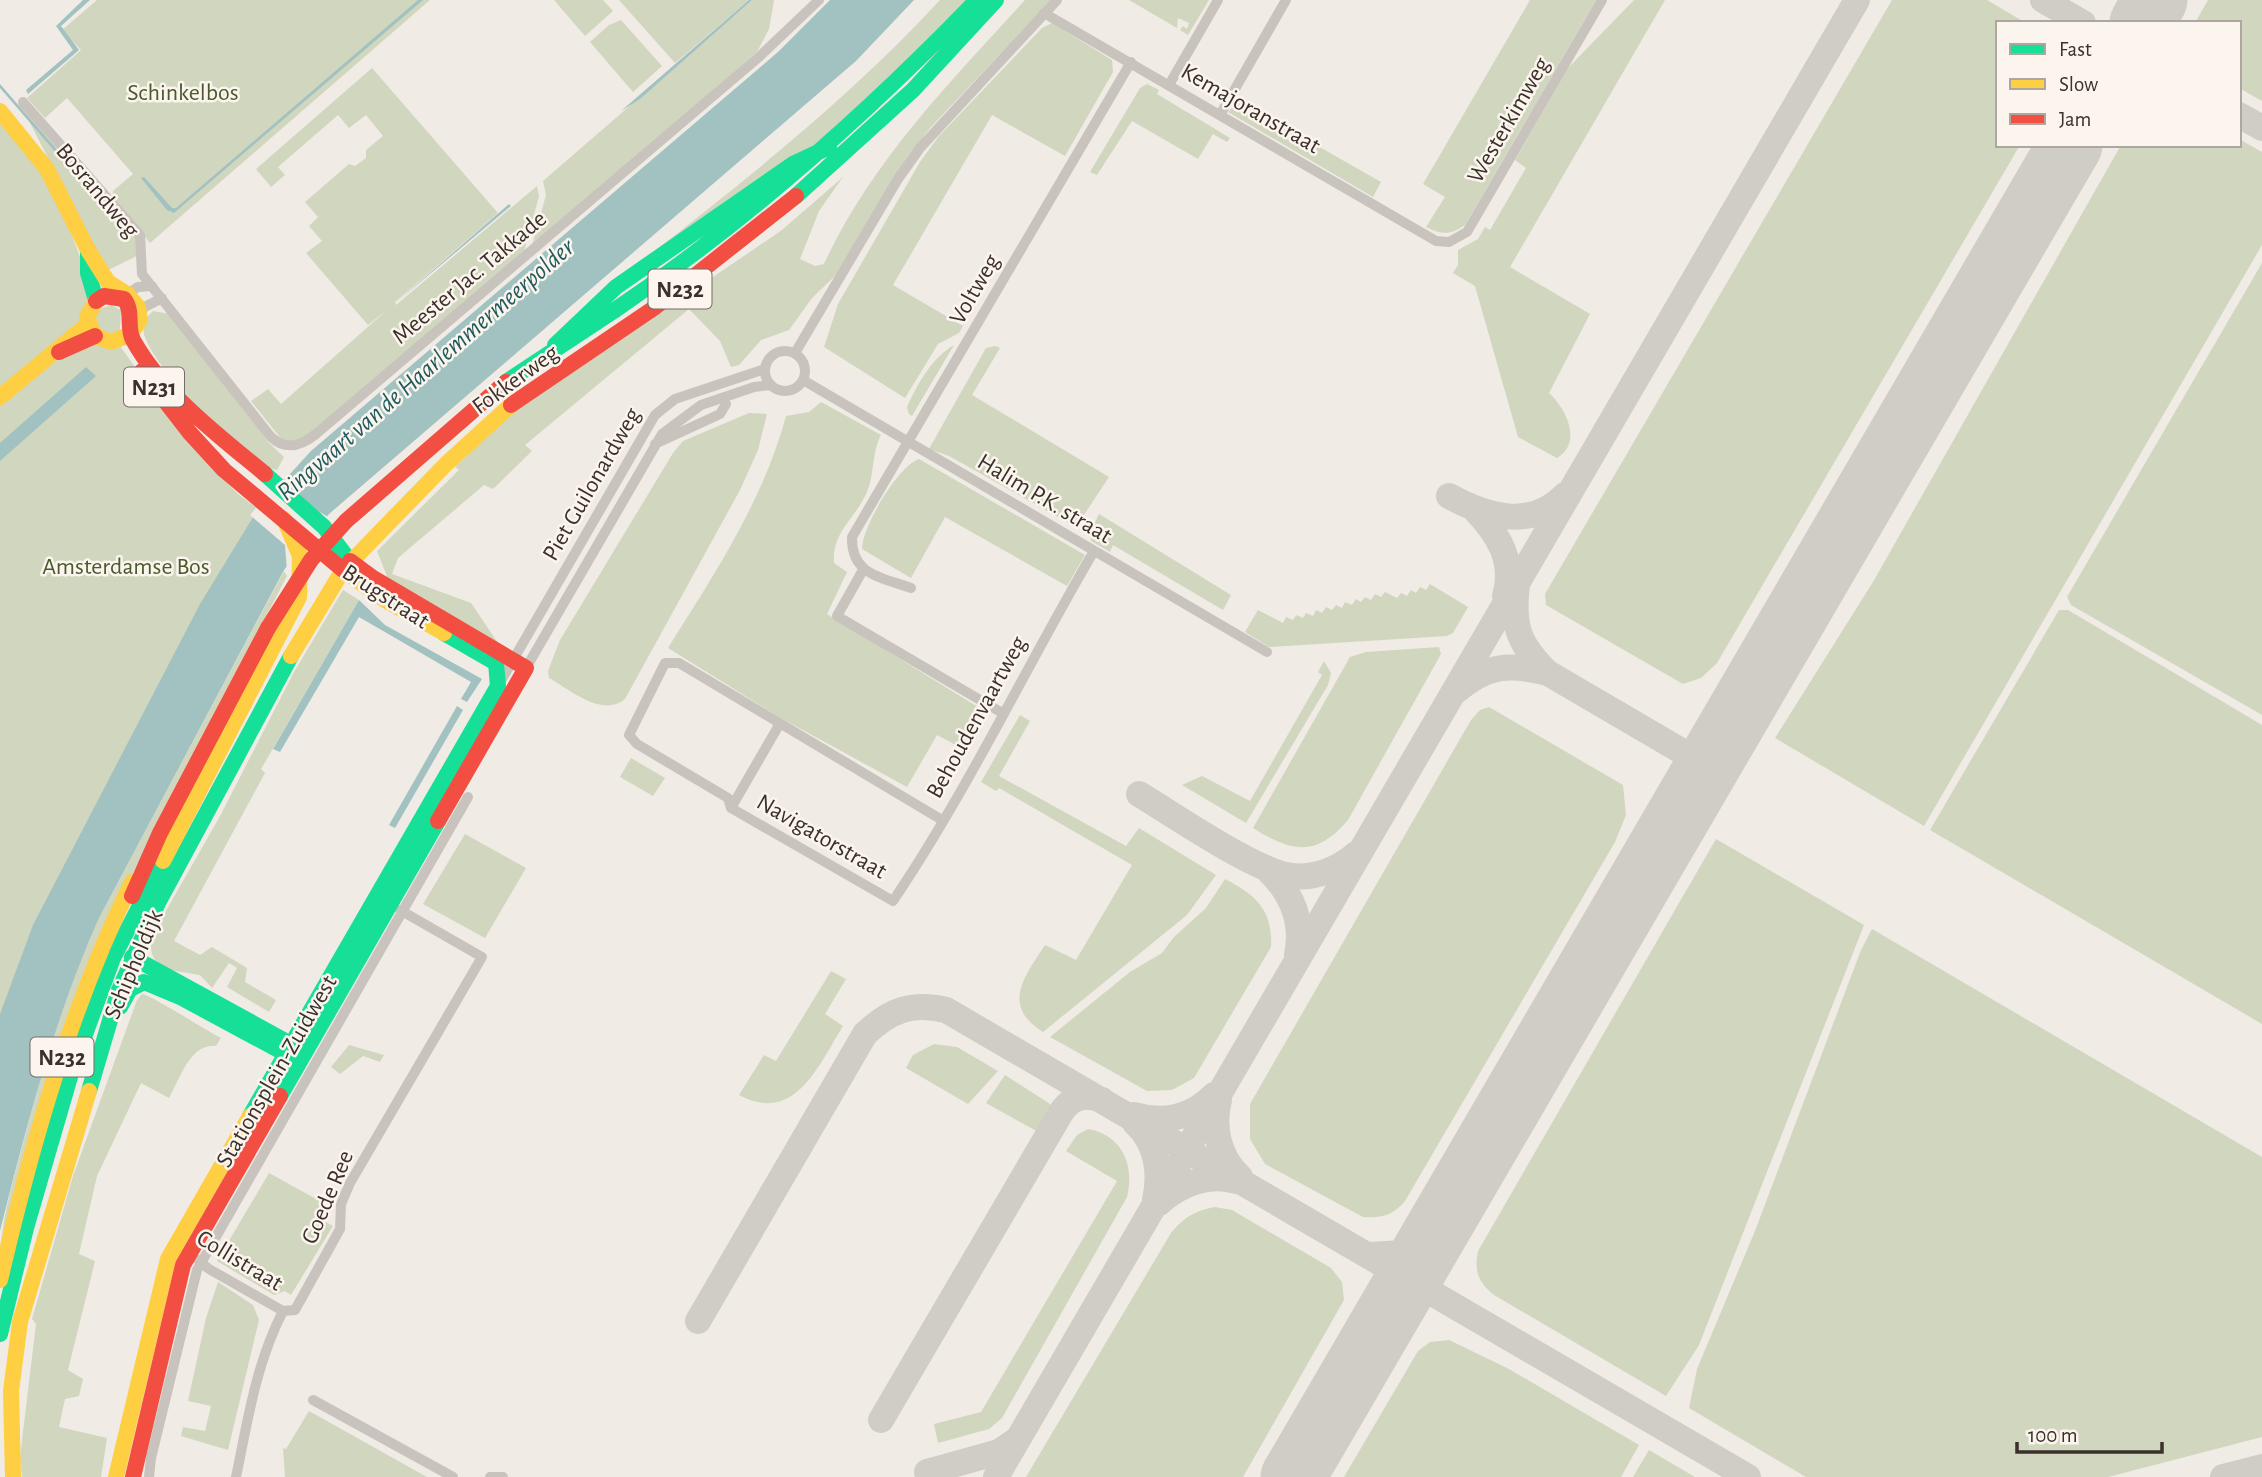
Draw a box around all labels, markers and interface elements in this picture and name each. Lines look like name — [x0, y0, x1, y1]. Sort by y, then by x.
legend — [1996, 21, 2241, 147]
text: Fast — [2059, 39, 2092, 60]
street label: Westerkimweg — [1463, 53, 1554, 187]
street label: Kemajoranstraat — [1177, 59, 1325, 159]
text: Slow — [2059, 74, 2098, 95]
park label: Schinkelbos — [127, 81, 239, 105]
text: Jam — [2059, 109, 2091, 130]
street label: Bosrandweg — [51, 139, 144, 243]
street label: Meester Jac. Takkade — [388, 207, 551, 349]
water label: Ringvaart van de Haarlemmermeerpolder — [272, 233, 580, 506]
street label: Voltweg — [945, 250, 1004, 328]
road number: N232 — [648, 270, 712, 308]
street label: Fokkerweg — [468, 340, 563, 419]
road number: N231 — [124, 368, 184, 406]
street label: Piet Guilonardweg — [538, 404, 645, 565]
street label: Halim P.K. straat — [973, 449, 1116, 548]
park label: Amsterdamse Bos — [42, 555, 210, 579]
street label: Brugstraat — [338, 560, 433, 634]
street label: Behoudenvaartweg — [922, 632, 1031, 802]
street label: Navigatorstraat — [752, 790, 891, 884]
street label: Schipholdijk — [100, 906, 168, 1023]
street label: Stationsplein-Zuidwest — [212, 971, 342, 1172]
road number: N232 — [31, 1038, 94, 1076]
street label: Goede Ree — [298, 1147, 358, 1248]
street label: Collistraat — [192, 1226, 287, 1296]
scale bar — [2017, 1410, 2162, 1454]
text: 100 m — [2028, 1425, 2078, 1446]

